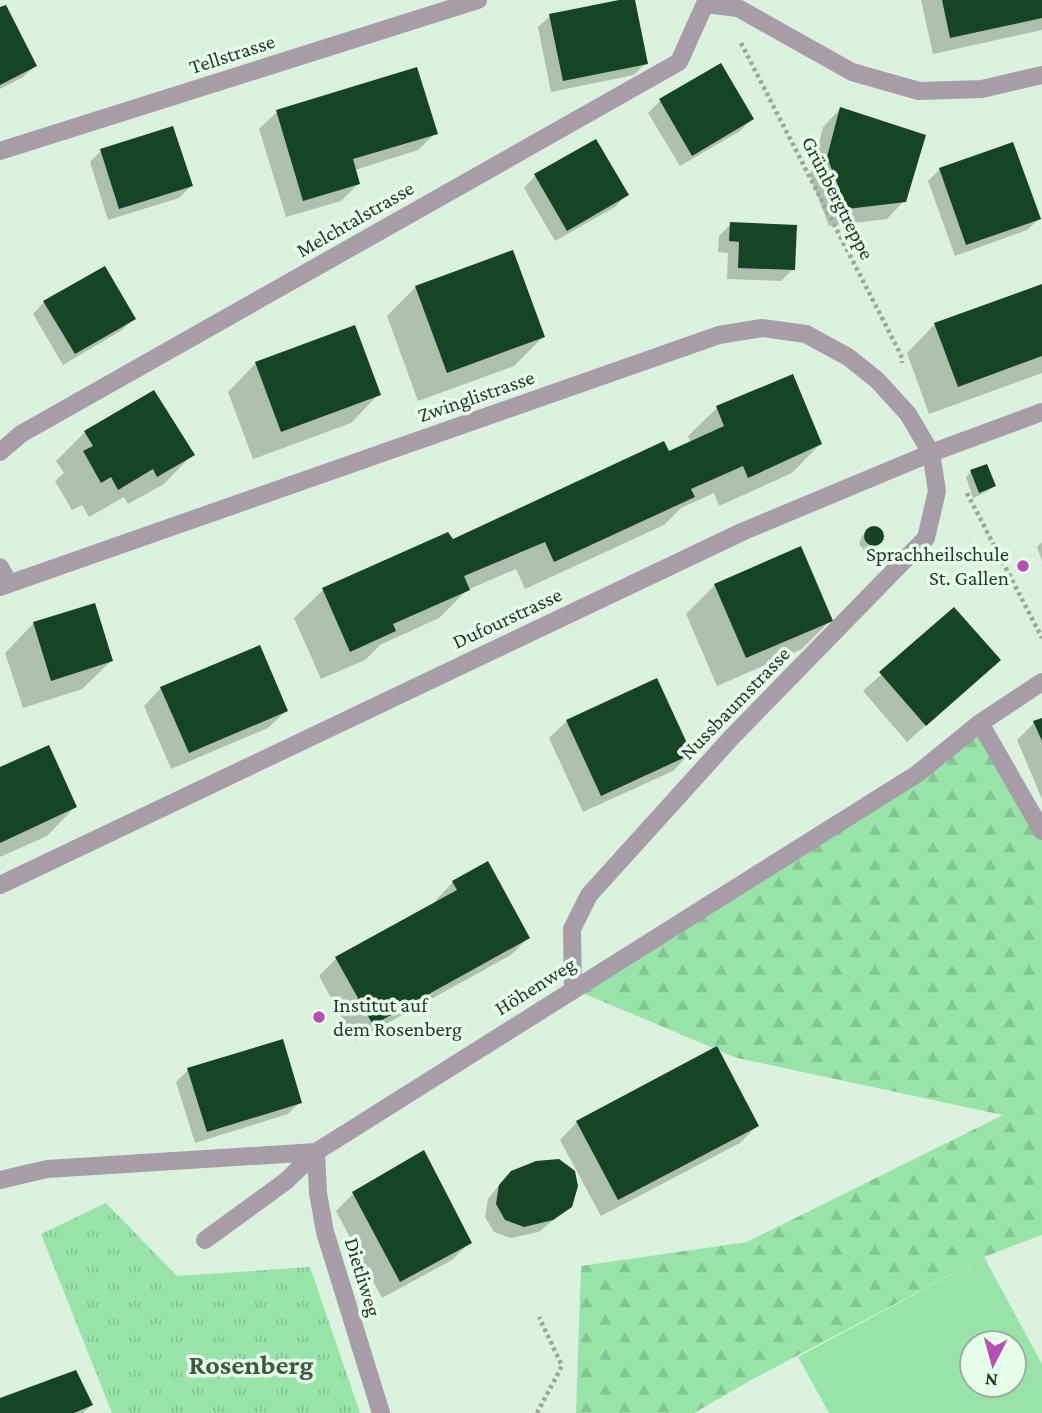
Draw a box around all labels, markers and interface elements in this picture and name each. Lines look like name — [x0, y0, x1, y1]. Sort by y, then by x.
street label: Tellstrasse — [186, 29, 278, 79]
street label: Grünbergtreppe — [797, 132, 879, 264]
street label: Melchtalstrasse — [292, 176, 418, 262]
street label: Zwinglistrasse — [415, 365, 537, 427]
place label: Sprachheilschule St. Gallen — [866, 542, 1009, 590]
marker: Sprachheilschule St. Gallen — [1015, 558, 1031, 574]
street label: Dufourstrasse — [449, 582, 565, 654]
street label: Nussbaumstrasse — [675, 642, 795, 764]
street label: Höhenweg — [490, 952, 580, 1020]
place label: Institut auf dem Rosenberg — [333, 993, 462, 1041]
marker: Institut auf dem Rosenberg — [311, 1009, 327, 1025]
street label: Dietliweg — [340, 1235, 386, 1319]
north arrow — [958, 1329, 1028, 1399]
district label: Rosenberg — [189, 1349, 313, 1380]
text: N — [984, 1369, 999, 1392]

